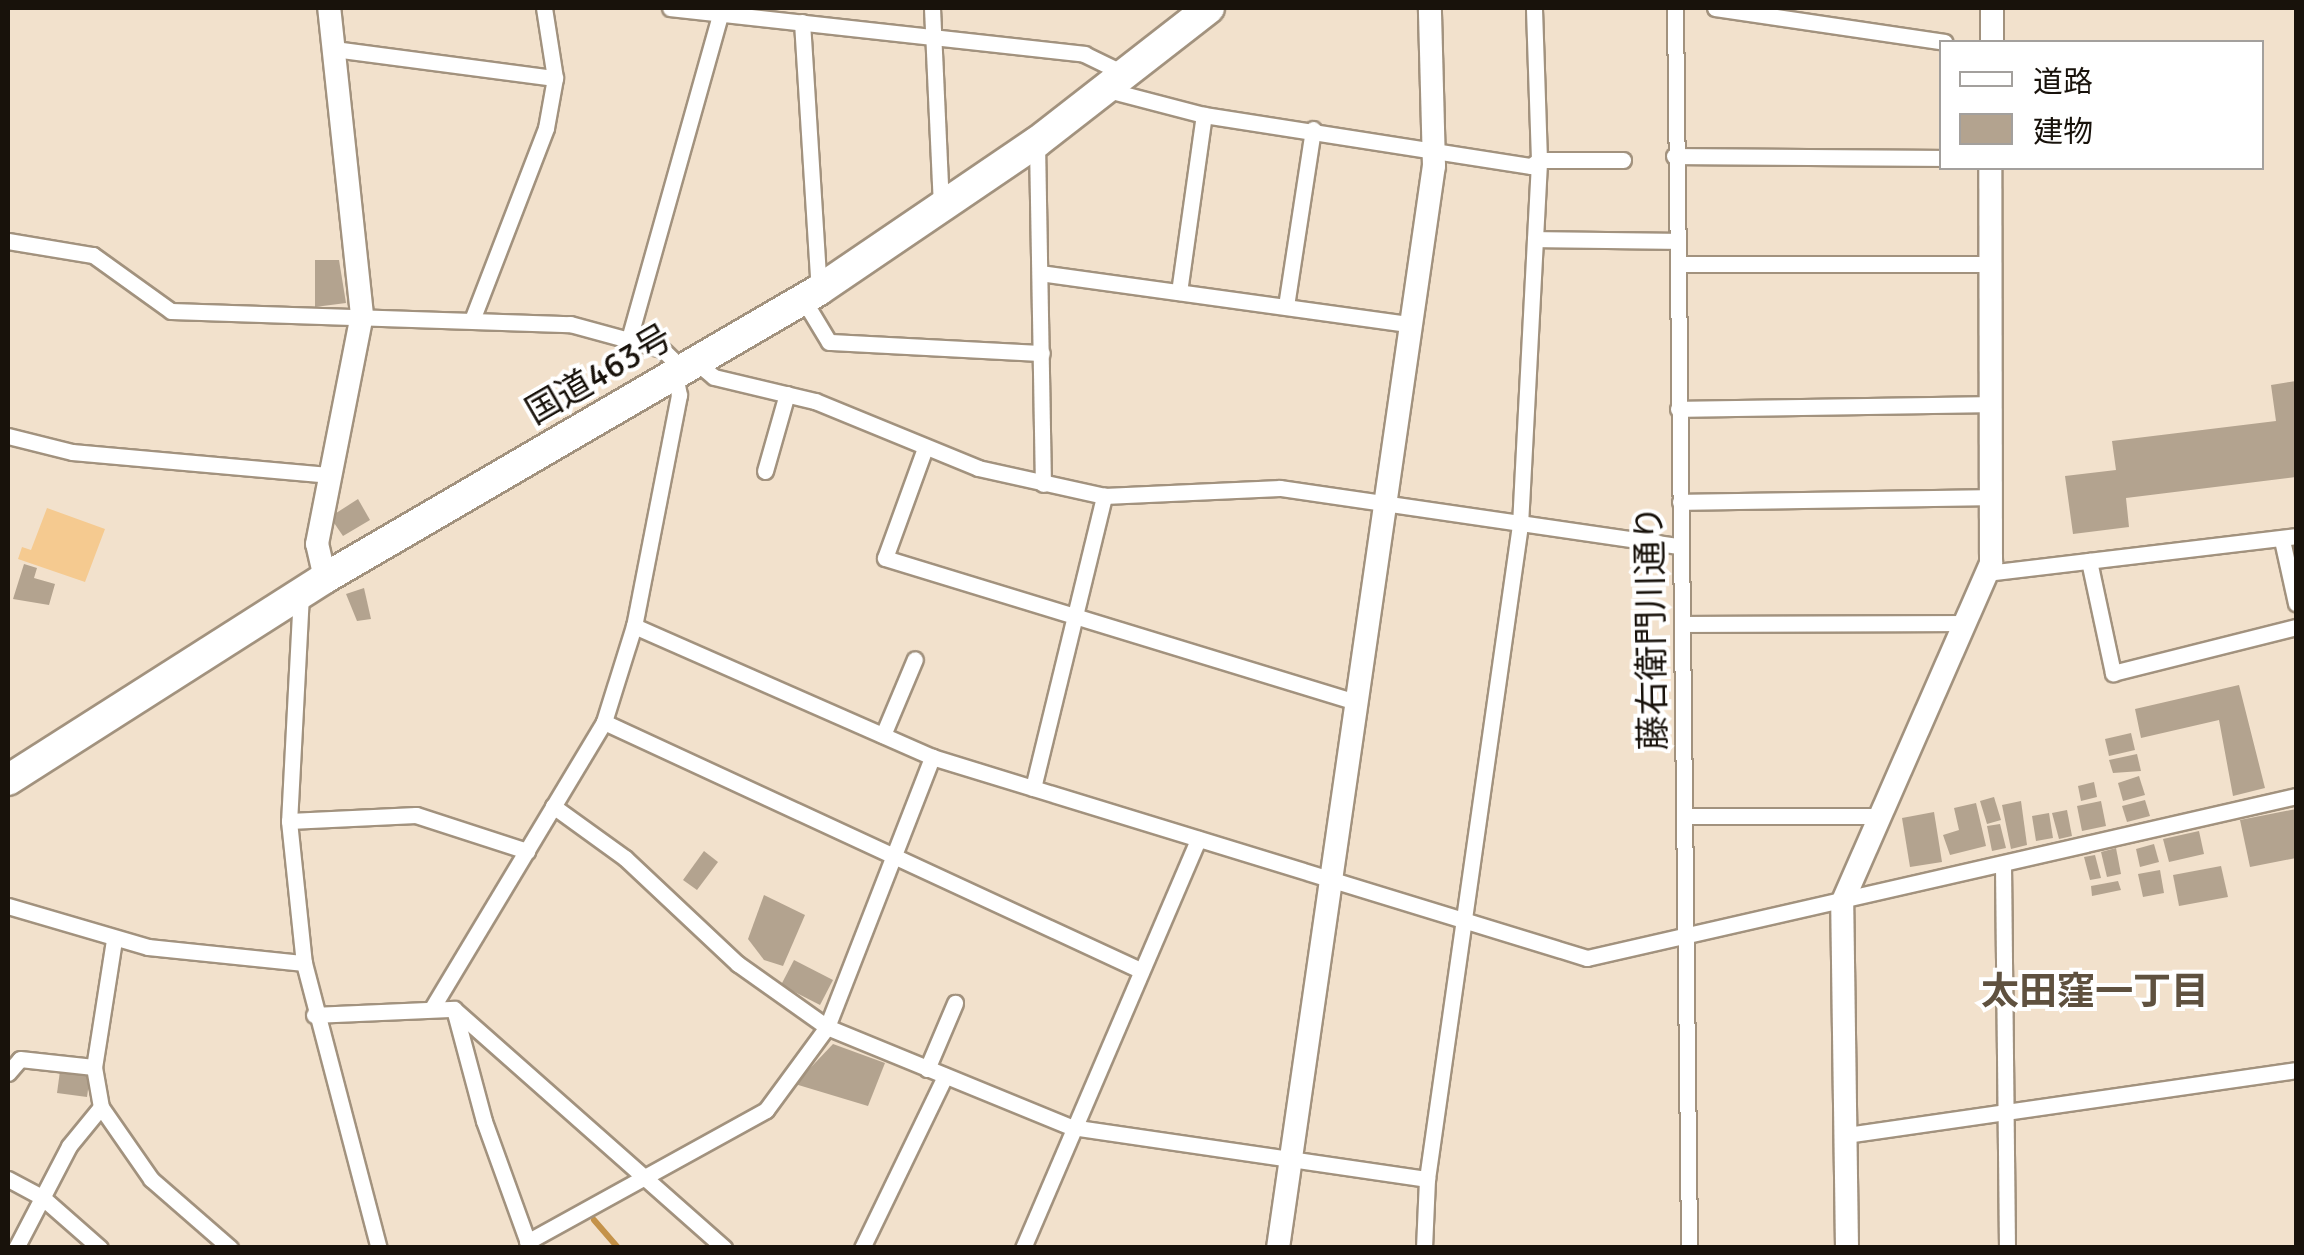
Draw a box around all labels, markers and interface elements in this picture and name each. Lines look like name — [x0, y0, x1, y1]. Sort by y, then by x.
legend — [1939, 40, 2264, 170]
text: 道路 — [2033, 64, 2093, 101]
text: 建物 — [2033, 114, 2093, 151]
street label: 国道463号 — [518, 316, 680, 434]
street label: 藤右衛門川通り — [1629, 505, 1675, 751]
district label: 太田窪一丁目 — [1981, 969, 2209, 1015]

